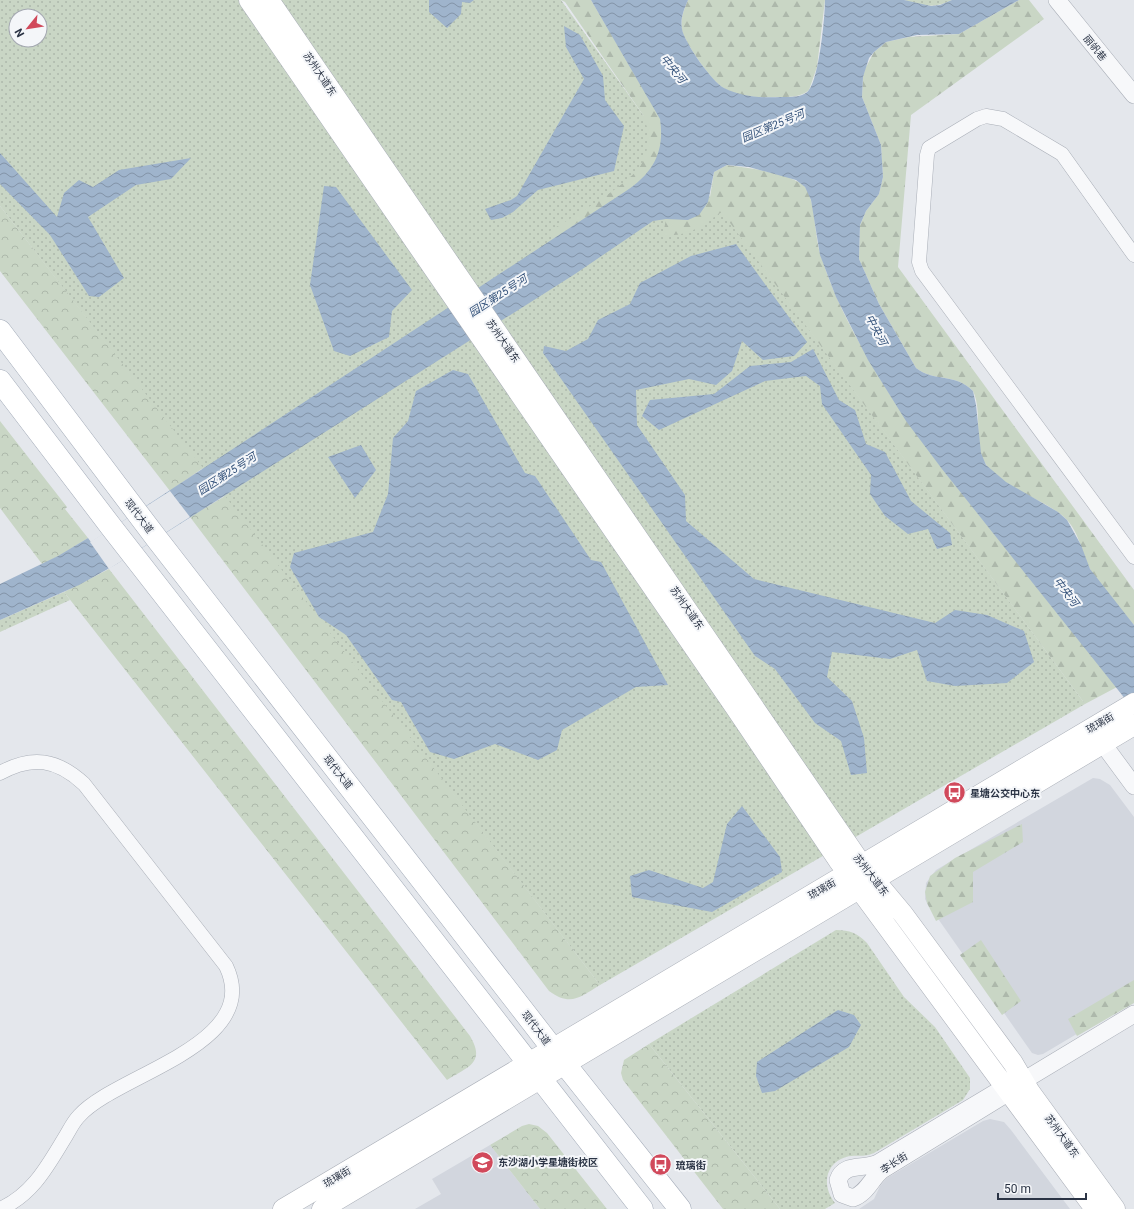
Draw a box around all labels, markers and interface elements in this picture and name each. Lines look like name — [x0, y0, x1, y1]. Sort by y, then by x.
north arrow — [8, 8, 48, 48]
text: N — [12, 26, 27, 39]
street label: 丽帆巷 — [1081, 33, 1109, 63]
street label: 苏州大道东 — [301, 50, 339, 98]
water label: 中央河 — [658, 52, 690, 87]
water label: 园区第25号河 — [740, 106, 808, 145]
water label: 园区第25号河 — [466, 271, 531, 320]
water label: 中央河 — [863, 312, 890, 349]
street label: 苏州大道东 — [484, 317, 522, 365]
water label: 园区第25号河 — [195, 449, 260, 498]
street label: 现代大道 — [123, 497, 155, 535]
water label: 中央河 — [1051, 575, 1082, 611]
street label: 苏州大道东 — [668, 584, 706, 632]
street label: 琉璃街 — [1084, 711, 1116, 735]
street label: 现代大道 — [321, 753, 355, 791]
bus stop icon: 星塘公交中心东 — [941, 780, 967, 806]
place label: 星塘公交中心东 — [970, 787, 1040, 799]
street label: 苏州大道东 — [851, 852, 891, 898]
street label: 琉璃街 — [806, 877, 838, 901]
street label: 现代大道 — [520, 1009, 552, 1047]
street label: 苏州大道东 — [1043, 1113, 1081, 1159]
school or university icon: 东沙湖小学星塘街校区 — [469, 1149, 495, 1175]
street label: 李长街 — [878, 1150, 910, 1176]
bus stop icon: 琉璃街 — [647, 1152, 673, 1178]
place label: 东沙湖小学星塘街校区 — [498, 1156, 598, 1168]
place label: 琉璃街 — [675, 1160, 706, 1171]
street label: 琉璃街 — [321, 1165, 353, 1189]
scale bar — [998, 1175, 1086, 1201]
text: 50 m — [1004, 1182, 1031, 1196]

